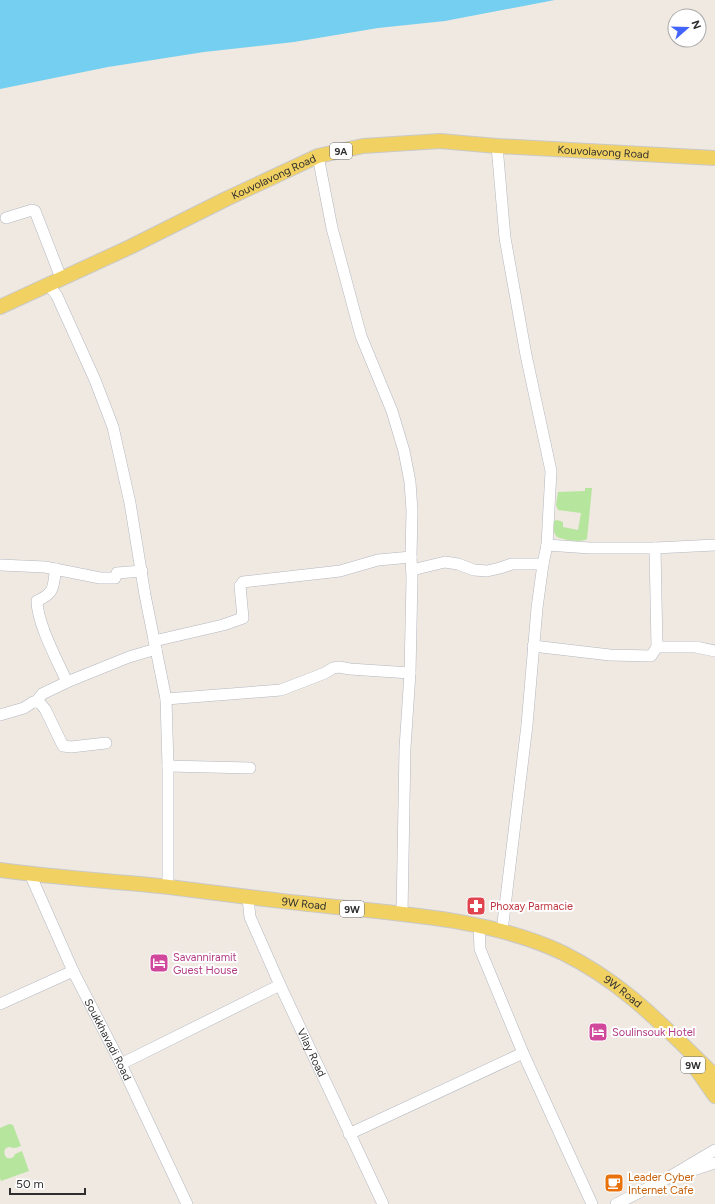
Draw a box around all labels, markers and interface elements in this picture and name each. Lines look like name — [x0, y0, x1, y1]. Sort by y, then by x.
north arrow — [667, 8, 707, 48]
text: N — [688, 19, 703, 31]
road number: 9A — [330, 143, 352, 159]
street label: Kouvolavong Road — [557, 143, 649, 161]
street label: Kouvolavong Road — [229, 151, 318, 202]
street label: 9W Road — [281, 895, 327, 912]
pharmacy icon: Phoxay Parmacie — [465, 895, 487, 917]
place label: Phoxay Parmacie — [490, 900, 573, 913]
road number: 9W — [340, 901, 364, 917]
place label: Savanniramit Guest House — [173, 951, 237, 977]
hotel icon: Savanniramit Guest House — [148, 952, 170, 974]
street label: 9W Road — [601, 972, 645, 1010]
street label: Soukkhavadi Road — [82, 996, 134, 1082]
hotel icon: Soulinsouk Hotel — [587, 1021, 609, 1043]
street label: Vilay Road — [295, 1026, 329, 1079]
place label: Soulinsouk Hotel — [612, 1026, 695, 1039]
road number: 9W — [681, 1057, 705, 1073]
scale bar — [10, 1170, 85, 1196]
place label: Leader Cyber Internet Cafe — [628, 1171, 694, 1197]
cafe icon: Leader Cyber Internet Cafe — [603, 1172, 625, 1194]
text: 50 m — [16, 1177, 44, 1191]

